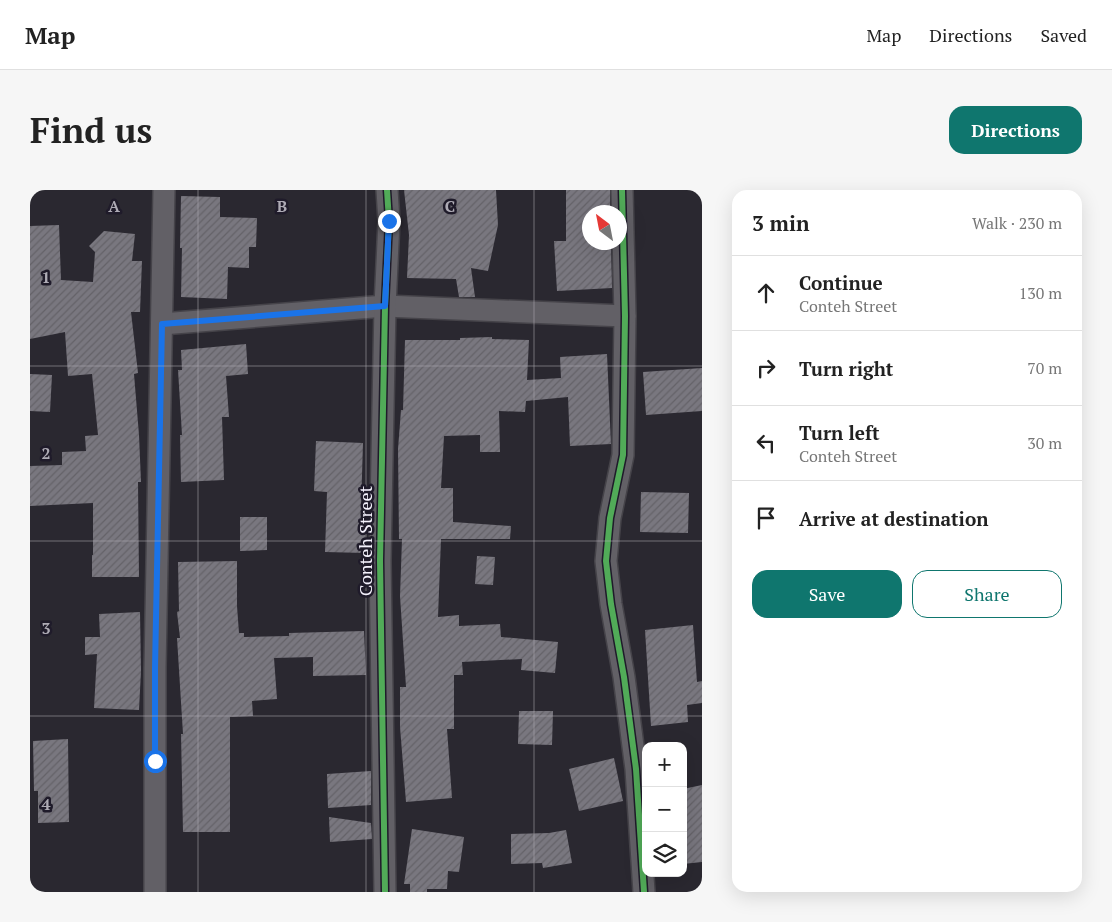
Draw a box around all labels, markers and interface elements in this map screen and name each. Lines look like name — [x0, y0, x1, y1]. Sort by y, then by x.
text: Map — [25, 19, 75, 51]
text: Map — [866, 23, 901, 47]
text: Directions — [929, 23, 1012, 47]
text: Saved — [1040, 23, 1087, 47]
button: Directions — [949, 106, 1082, 154]
text: Find us — [30, 107, 152, 153]
text: A — [108, 195, 120, 217]
text: B — [277, 195, 287, 217]
text: C — [445, 195, 455, 217]
north arrow — [582, 205, 627, 250]
text: 3 min — [752, 209, 809, 237]
route end — [378, 210, 401, 233]
text: Walk · 230 m — [972, 212, 1062, 234]
text: 1 — [41, 266, 51, 288]
text: Continue — [799, 270, 883, 295]
icon: ahead — [752, 279, 780, 307]
text: 130 m — [1019, 282, 1062, 304]
text: Conteh Street — [799, 295, 897, 317]
icon: right — [752, 354, 780, 382]
text: Turn right — [799, 356, 893, 381]
text: 70 m — [1027, 357, 1062, 379]
text: Turn left — [799, 420, 880, 445]
icon: left — [752, 429, 780, 457]
text: 30 m — [1027, 432, 1062, 454]
text: 2 — [41, 442, 51, 464]
text: Conteh Street — [799, 445, 897, 467]
street label: Conteh Street — [353, 485, 377, 596]
icon: arrive — [752, 504, 780, 532]
text: Arrive at destination — [799, 506, 988, 531]
button: Save — [752, 570, 902, 618]
button: Share — [912, 570, 1062, 618]
text: 3 — [41, 617, 51, 639]
map controls — [642, 742, 687, 877]
button: + — [642, 742, 687, 787]
route start — [144, 750, 167, 773]
button: − — [642, 787, 687, 832]
text: 4 — [41, 793, 51, 815]
button: layers — [642, 832, 687, 877]

